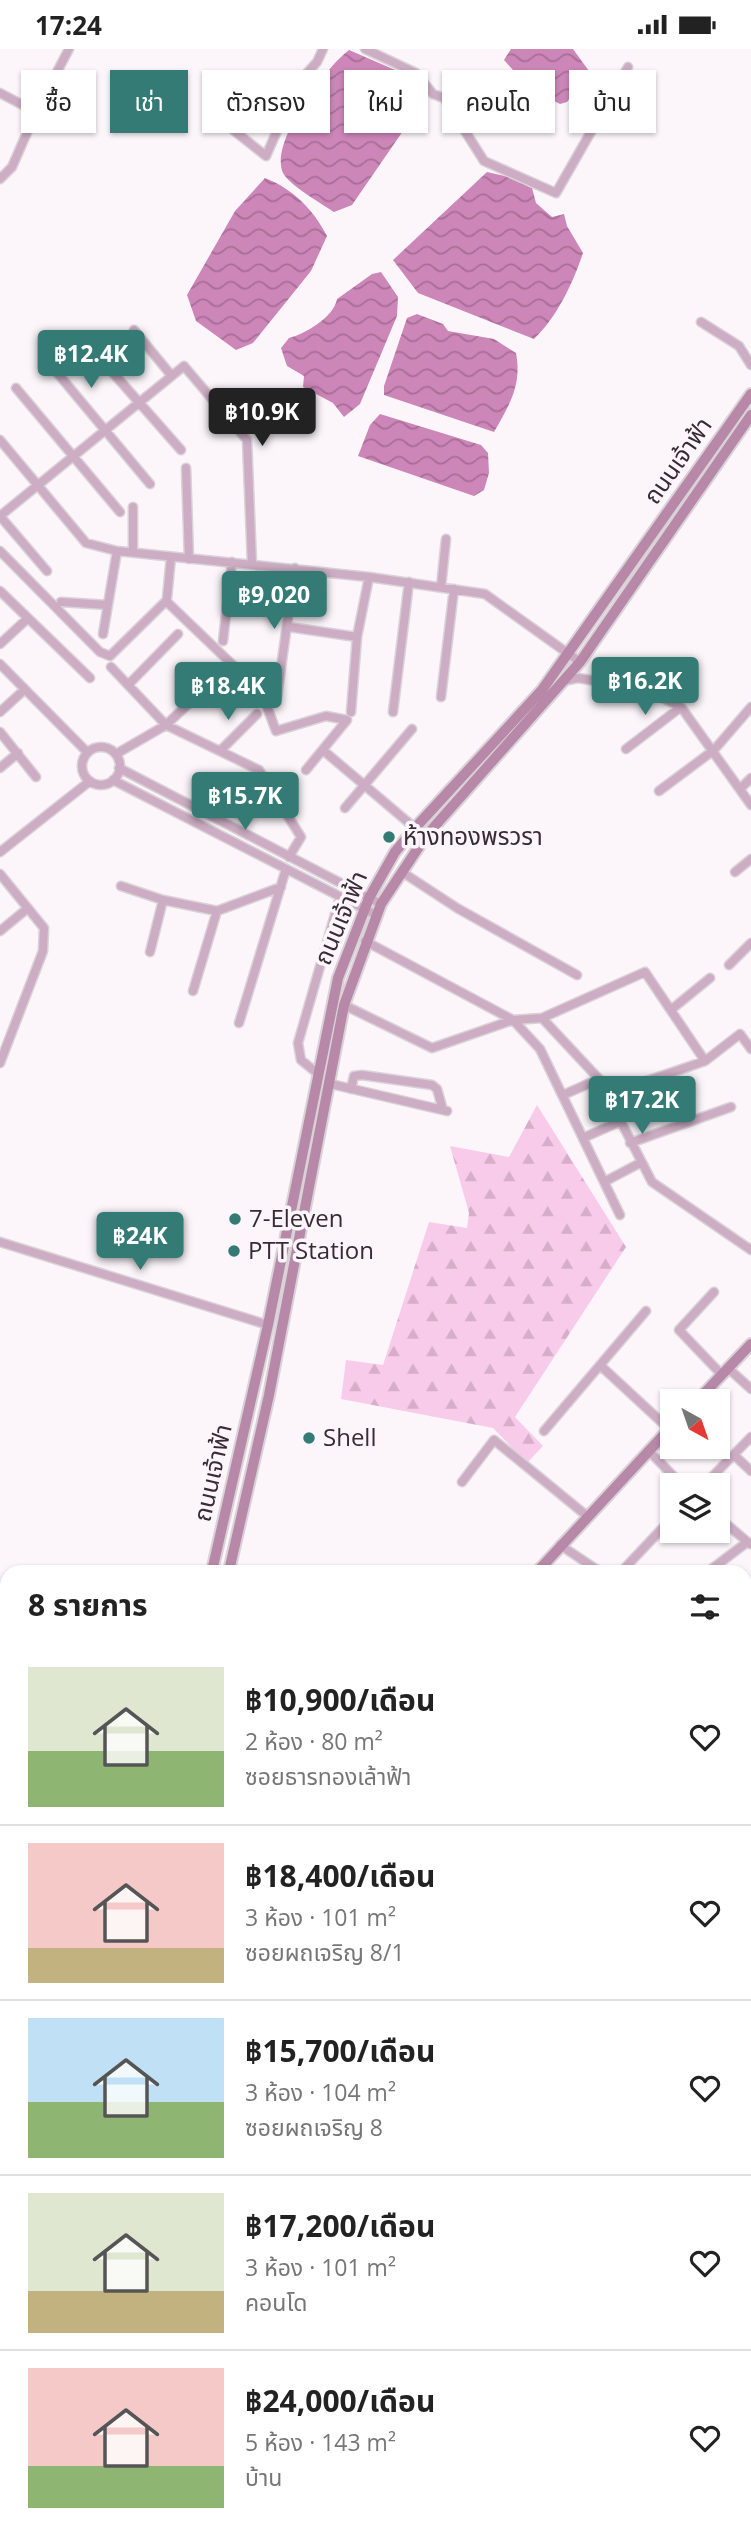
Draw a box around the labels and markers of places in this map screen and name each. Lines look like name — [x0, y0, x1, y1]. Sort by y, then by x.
pin: ฿12.4K — [34, 331, 148, 390]
pin: ฿10.9K — [205, 389, 319, 448]
pin: ฿9,020 — [217, 571, 331, 631]
pin: ฿16.2K — [588, 657, 702, 717]
pin: ฿18.4K — [171, 663, 285, 722]
pin: ฿15.7K — [188, 773, 302, 832]
place label: ห้างทองพรวรา — [403, 819, 543, 852]
marker: ห้างทองพรวรา — [381, 829, 397, 845]
pin: ฿17.2K — [585, 1077, 699, 1136]
place label: 7-Eleven — [249, 1201, 344, 1234]
marker: 7-Eleven — [227, 1211, 243, 1227]
pin: ฿24K — [99, 1213, 181, 1272]
place label: PTT Station — [248, 1233, 374, 1266]
marker: PTT Station — [226, 1243, 242, 1259]
place label: Shell — [323, 1420, 376, 1453]
marker: Shell — [301, 1430, 317, 1446]

